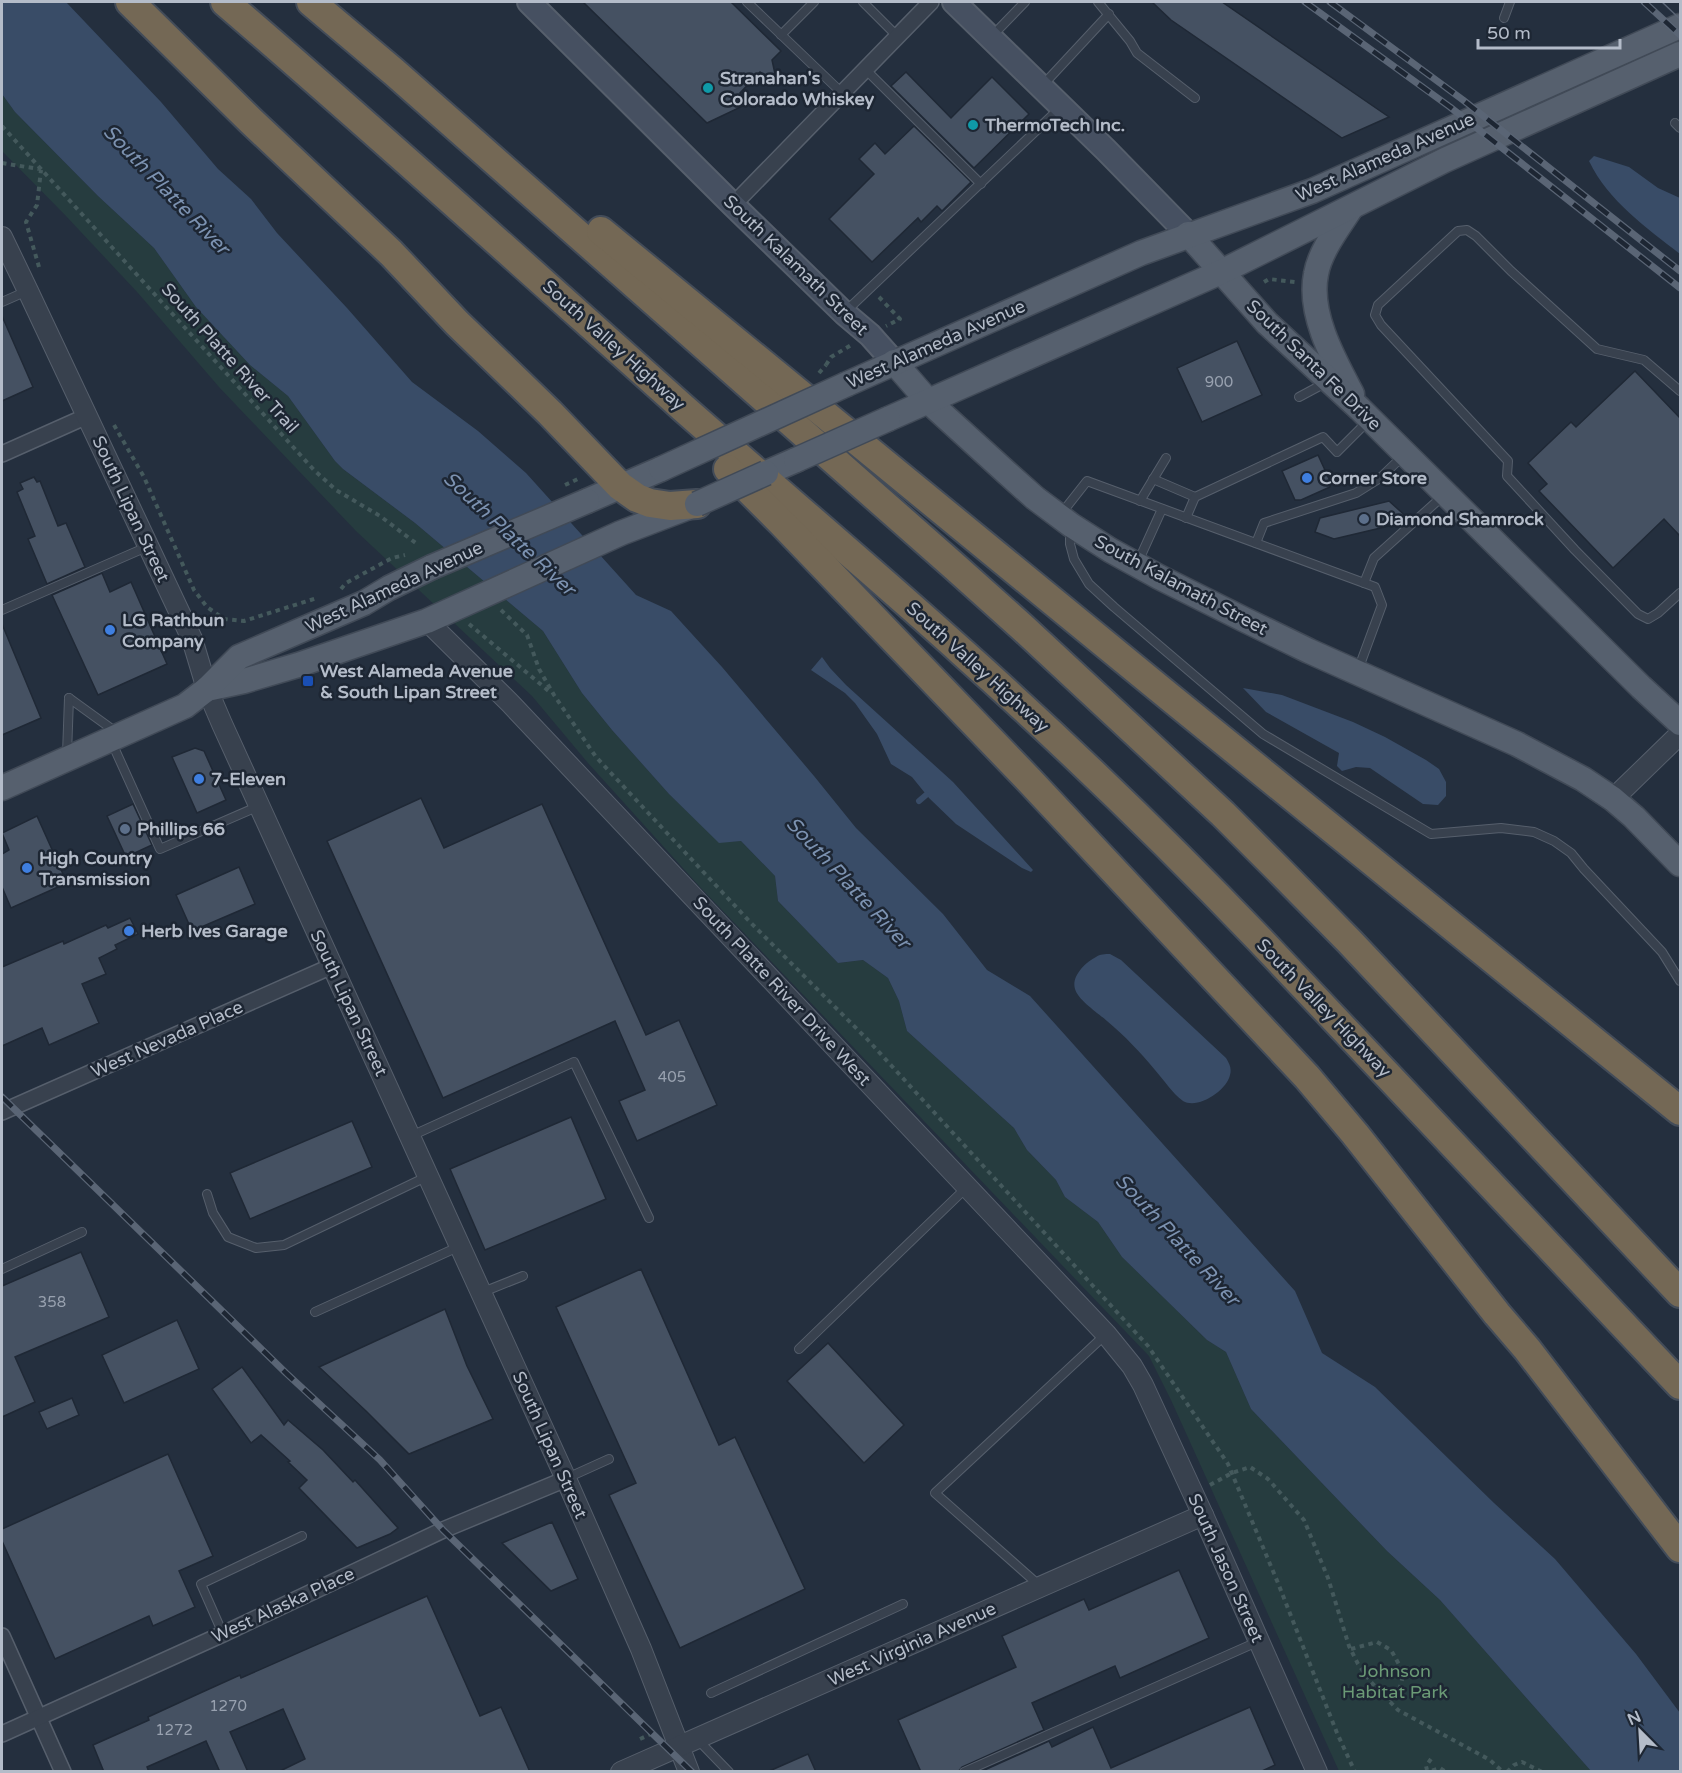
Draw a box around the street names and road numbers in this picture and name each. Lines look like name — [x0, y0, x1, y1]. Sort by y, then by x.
street label: West Alameda Avenue — [1292, 108, 1478, 206]
street label: South Kalamath Street — [719, 190, 873, 340]
street label: South Valley Highway — [538, 275, 690, 415]
street label: South Platte River Trail — [157, 278, 303, 438]
street label: West Alameda Avenue — [843, 295, 1029, 393]
street label: South Santa Fe Drive — [1242, 295, 1386, 435]
street label: South Lipan Street — [87, 432, 175, 586]
street label: South Kalamath Street — [1091, 530, 1271, 640]
street label: West Alameda Avenue — [302, 536, 486, 638]
street label: South Valley Highway — [902, 597, 1054, 737]
street label: South Platte River Drive West — [688, 892, 876, 1090]
street label: South Lipan Street — [305, 926, 393, 1080]
street label: South Valley Highway — [1252, 934, 1396, 1082]
street label: West Nevada Place — [88, 996, 246, 1082]
street label: South Lipan Street — [508, 1368, 592, 1522]
street label: South Jason Street — [1183, 1490, 1269, 1646]
street label: West Alaska Place — [208, 1562, 358, 1648]
street label: West Virginia Avenue — [825, 1597, 999, 1691]

